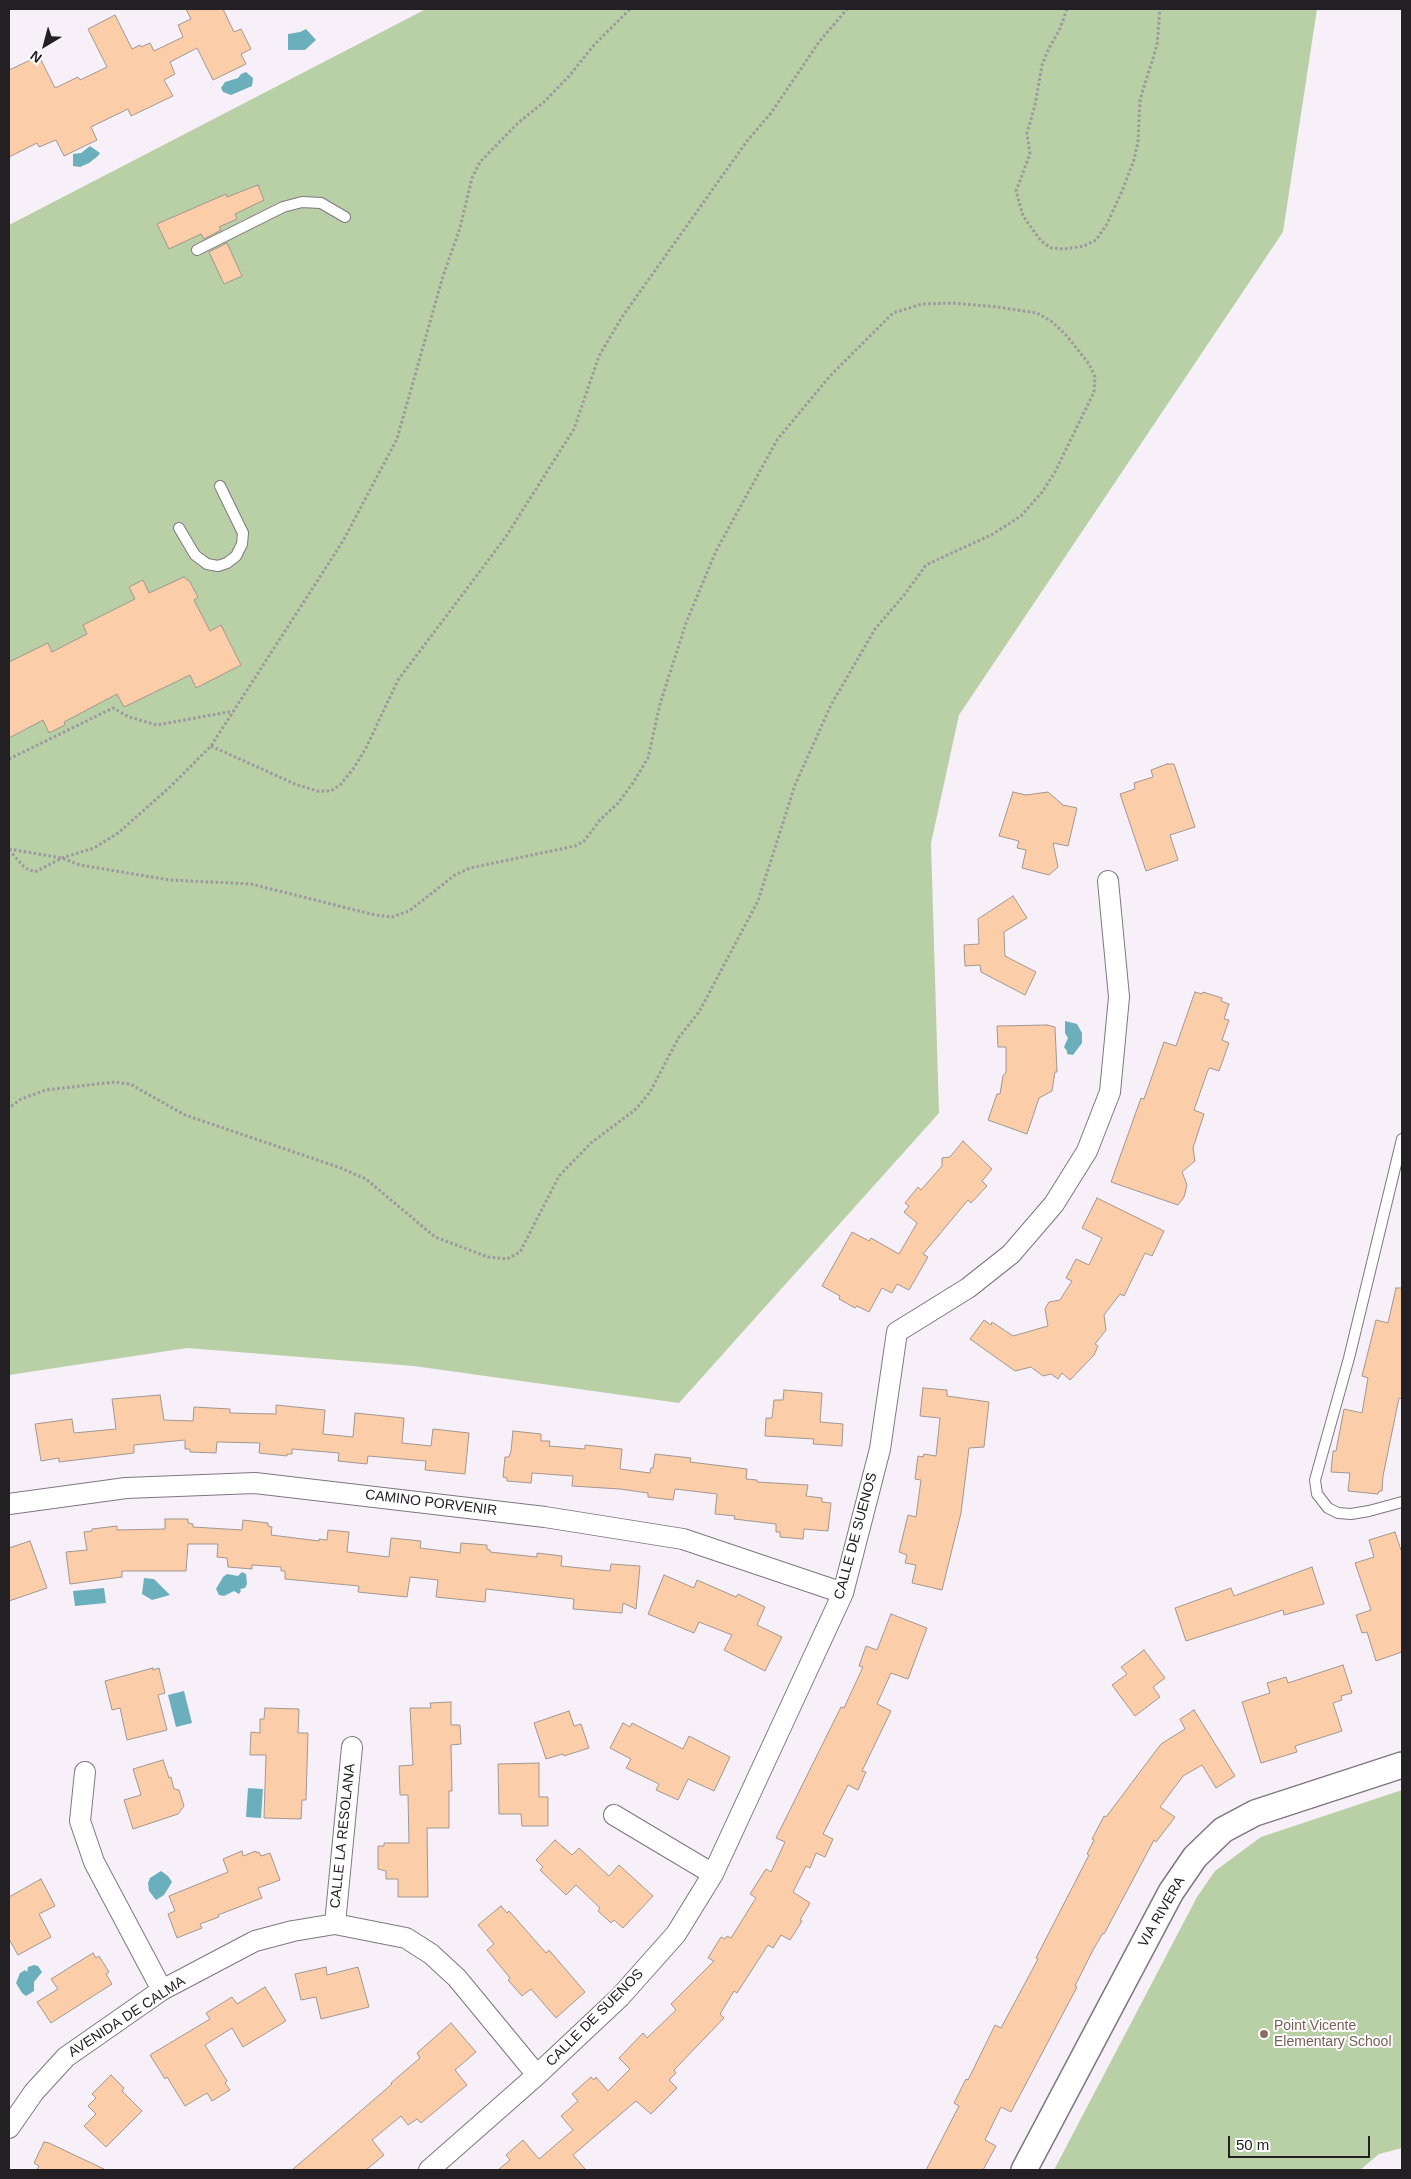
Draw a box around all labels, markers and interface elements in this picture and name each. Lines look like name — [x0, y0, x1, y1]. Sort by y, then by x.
north arrow — [20, 20, 70, 70]
text: N — [27, 48, 45, 66]
street label: CALLE DE SUENOS — [831, 1471, 881, 1601]
street label: CAMINO PORVENIR — [364, 1487, 498, 1519]
street label: CALLE LA RESOLANA — [327, 1763, 359, 1909]
street label: VIA RIVERA — [1135, 1874, 1189, 1950]
street label: CALLE DE SUENOS — [543, 1966, 647, 2070]
street label: AVENIDA DE CALMA — [65, 1973, 189, 2061]
place label: Point Vicente Elementary School — [1274, 2018, 1392, 2050]
marker: Point Vicente Elementary School — [1258, 2028, 1270, 2040]
scale bar — [1231, 2126, 1374, 2158]
text: 50 m — [1236, 2136, 1269, 2153]

